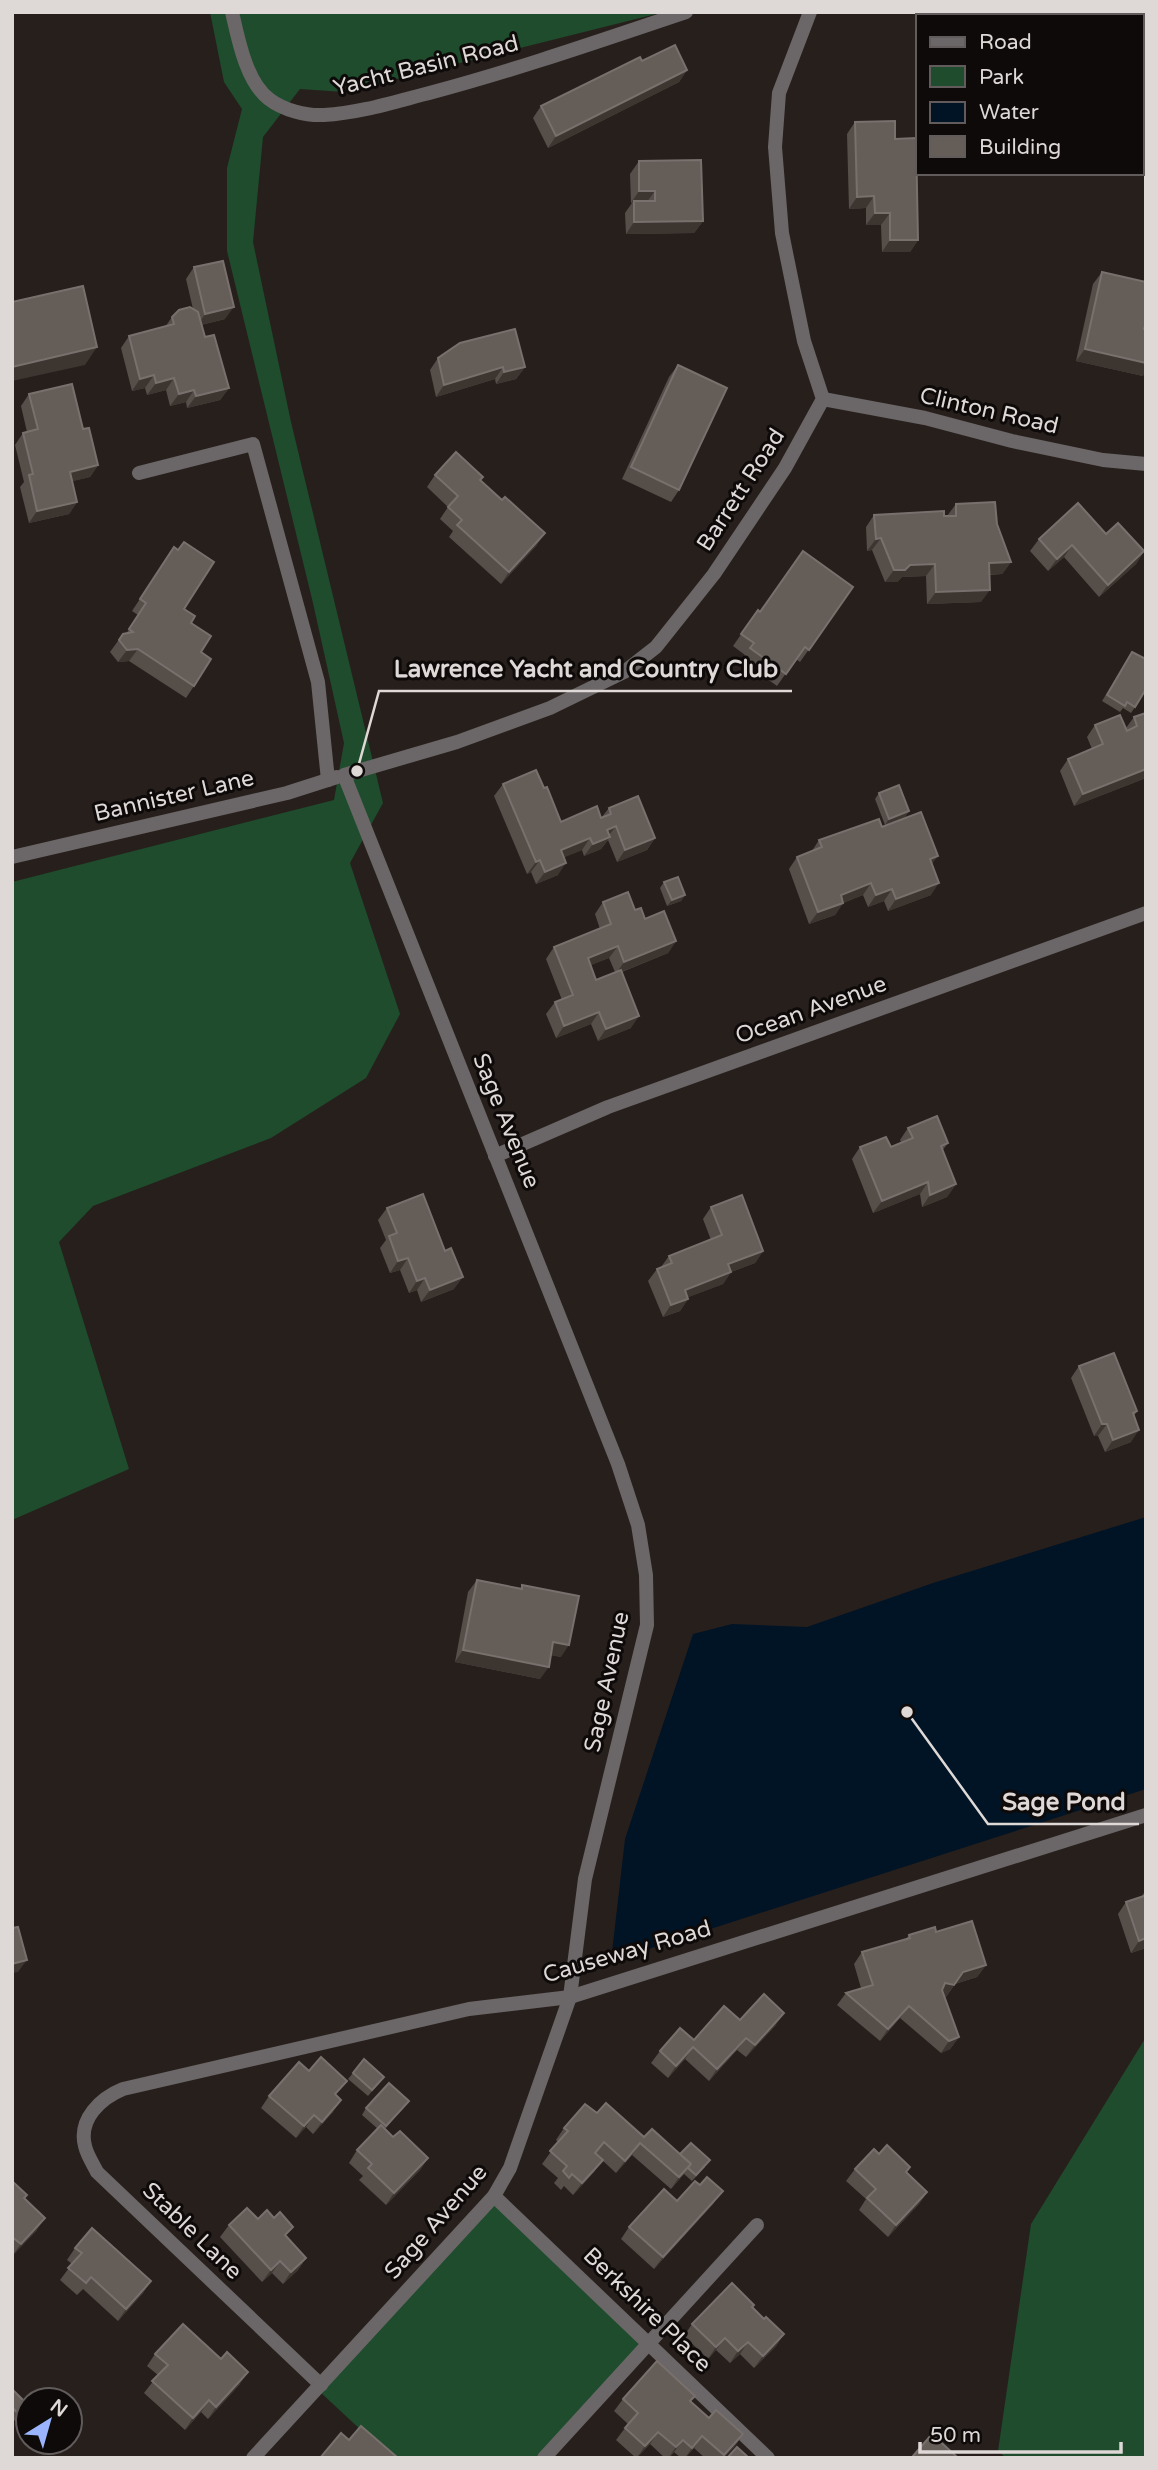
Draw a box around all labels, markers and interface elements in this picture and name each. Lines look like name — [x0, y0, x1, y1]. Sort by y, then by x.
legend — [916, 14, 1144, 175]
street label: Yacht Basin Road — [330, 29, 522, 103]
text: Road — [979, 30, 1032, 55]
text: Park — [979, 65, 1024, 90]
text: Water — [979, 100, 1039, 125]
text: Building — [979, 135, 1061, 160]
street label: Clinton Road — [917, 381, 1061, 441]
street label: Barrett Road — [691, 423, 791, 557]
callout: Lawrence Yacht and Country Club — [379, 646, 792, 691]
text: Lawrence Yacht and Country Club — [394, 655, 778, 684]
street label: Bannister Lane — [91, 764, 257, 828]
street label: Ocean Avenue — [732, 970, 890, 1050]
street label: Sage Avenue — [466, 1049, 546, 1193]
street label: Sage Avenue — [578, 1609, 636, 1755]
callout: Sage Pond — [988, 1779, 1139, 1824]
text: Sage Pond — [1002, 1788, 1126, 1817]
street label: Causeway Road — [540, 1915, 714, 1989]
street label: Sage Avenue — [379, 2159, 493, 2285]
street label: Stable Lane — [136, 2177, 248, 2285]
street label: Berkshire Place — [577, 2242, 717, 2378]
north arrow — [14, 2386, 84, 2456]
text: N — [46, 2395, 71, 2422]
scale bar — [920, 2410, 1121, 2454]
text: 50 m — [930, 2423, 981, 2448]

